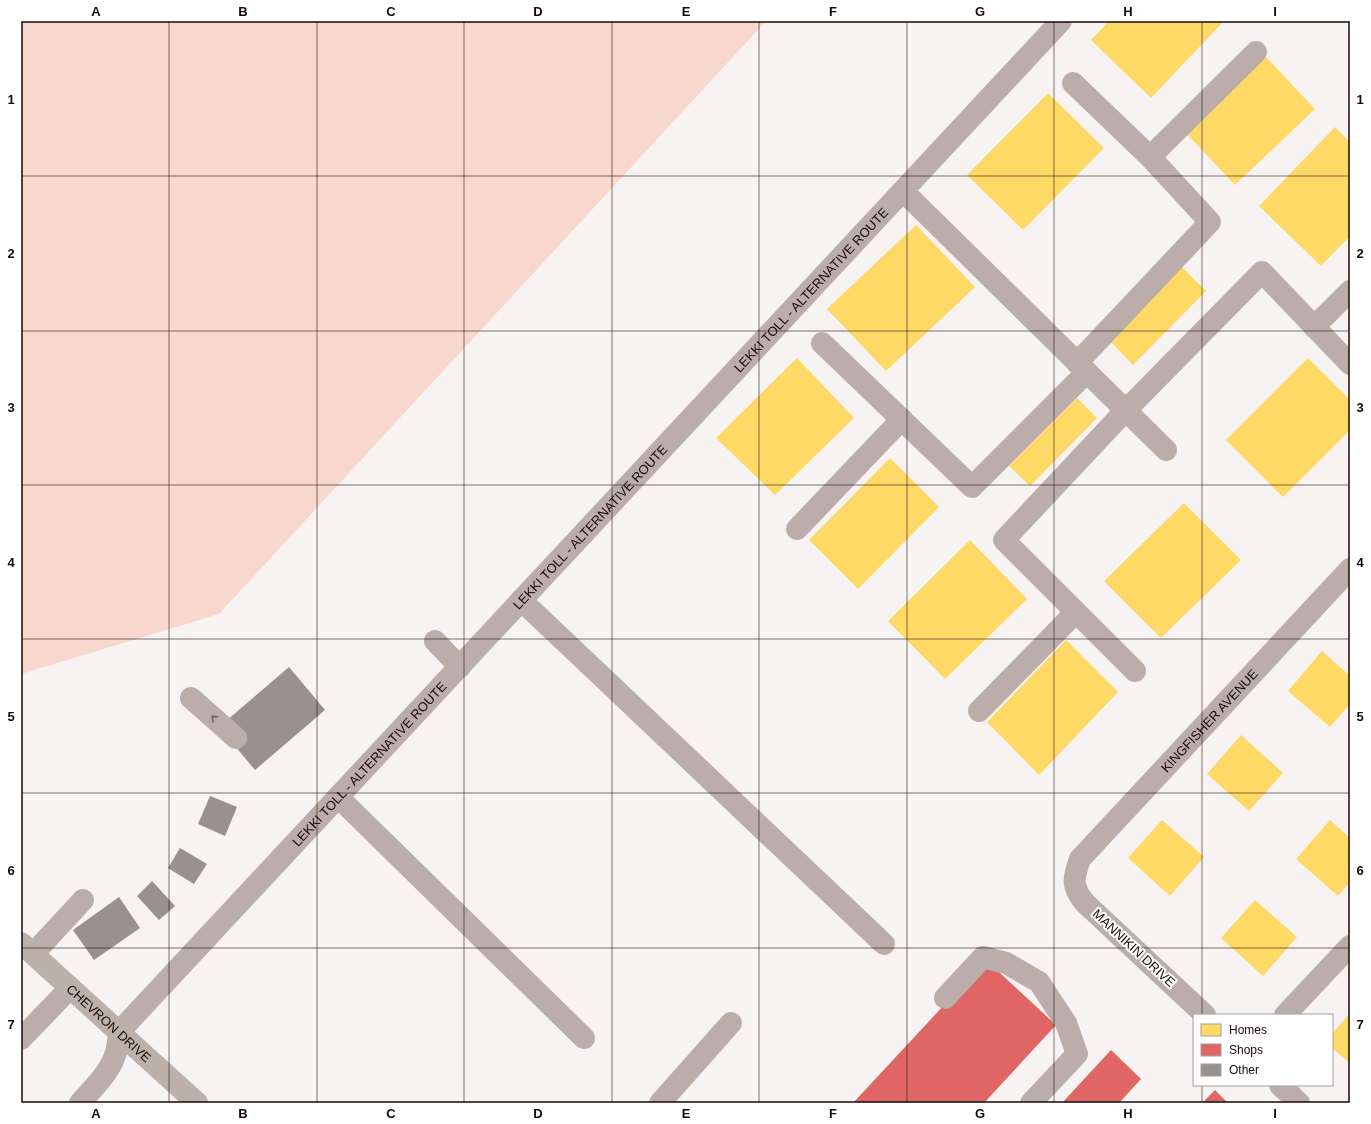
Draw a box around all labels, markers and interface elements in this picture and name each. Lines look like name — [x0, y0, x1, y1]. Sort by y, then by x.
text: A — [91, 4, 101, 19]
text: B — [238, 4, 248, 19]
text: C — [386, 4, 396, 19]
text: D — [533, 4, 543, 19]
text: E — [682, 4, 691, 19]
text: F — [829, 4, 837, 19]
text: G — [975, 4, 985, 19]
text: H — [1123, 4, 1133, 19]
text: I — [1273, 4, 1277, 19]
text: 1 — [7, 92, 15, 107]
text: 1 — [1356, 92, 1364, 107]
street label: LEKKI TOLL - ALTERNATIVE ROUTE — [731, 204, 891, 375]
text: 2 — [7, 246, 15, 261]
text: 2 — [1356, 246, 1364, 261]
text: 3 — [7, 400, 15, 415]
text: 3 — [1356, 400, 1364, 415]
street label: LEKKI TOLL - ALTERNATIVE ROUTE — [510, 441, 670, 612]
text: 4 — [7, 555, 15, 570]
text: 4 — [1356, 555, 1364, 570]
street label: KINGFISHER AVENUE — [1158, 666, 1261, 775]
street label: LEKKI TOLL - ALTERNATIVE ROUTE — [289, 678, 449, 849]
text: 5 — [7, 709, 15, 724]
text: 5 — [1356, 709, 1364, 724]
one-way arrow — [211, 715, 219, 722]
text: 6 — [7, 863, 15, 878]
text: 6 — [1356, 863, 1364, 878]
street label: MANNIKIN DRIVE — [1090, 906, 1178, 990]
street label: CHEVRON DRIVE — [64, 981, 154, 1065]
legend — [1193, 1014, 1333, 1086]
text: 7 — [7, 1017, 15, 1032]
text: 7 — [1356, 1017, 1364, 1032]
text: Homes — [1229, 1023, 1267, 1037]
text: Shops — [1229, 1043, 1263, 1057]
text: Other — [1229, 1063, 1259, 1077]
text: A — [91, 1106, 101, 1121]
text: B — [238, 1106, 248, 1121]
text: C — [386, 1106, 396, 1121]
text: D — [533, 1106, 543, 1121]
text: E — [682, 1106, 691, 1121]
text: F — [829, 1106, 837, 1121]
text: G — [975, 1106, 985, 1121]
text: H — [1123, 1106, 1133, 1121]
text: I — [1273, 1106, 1277, 1121]

